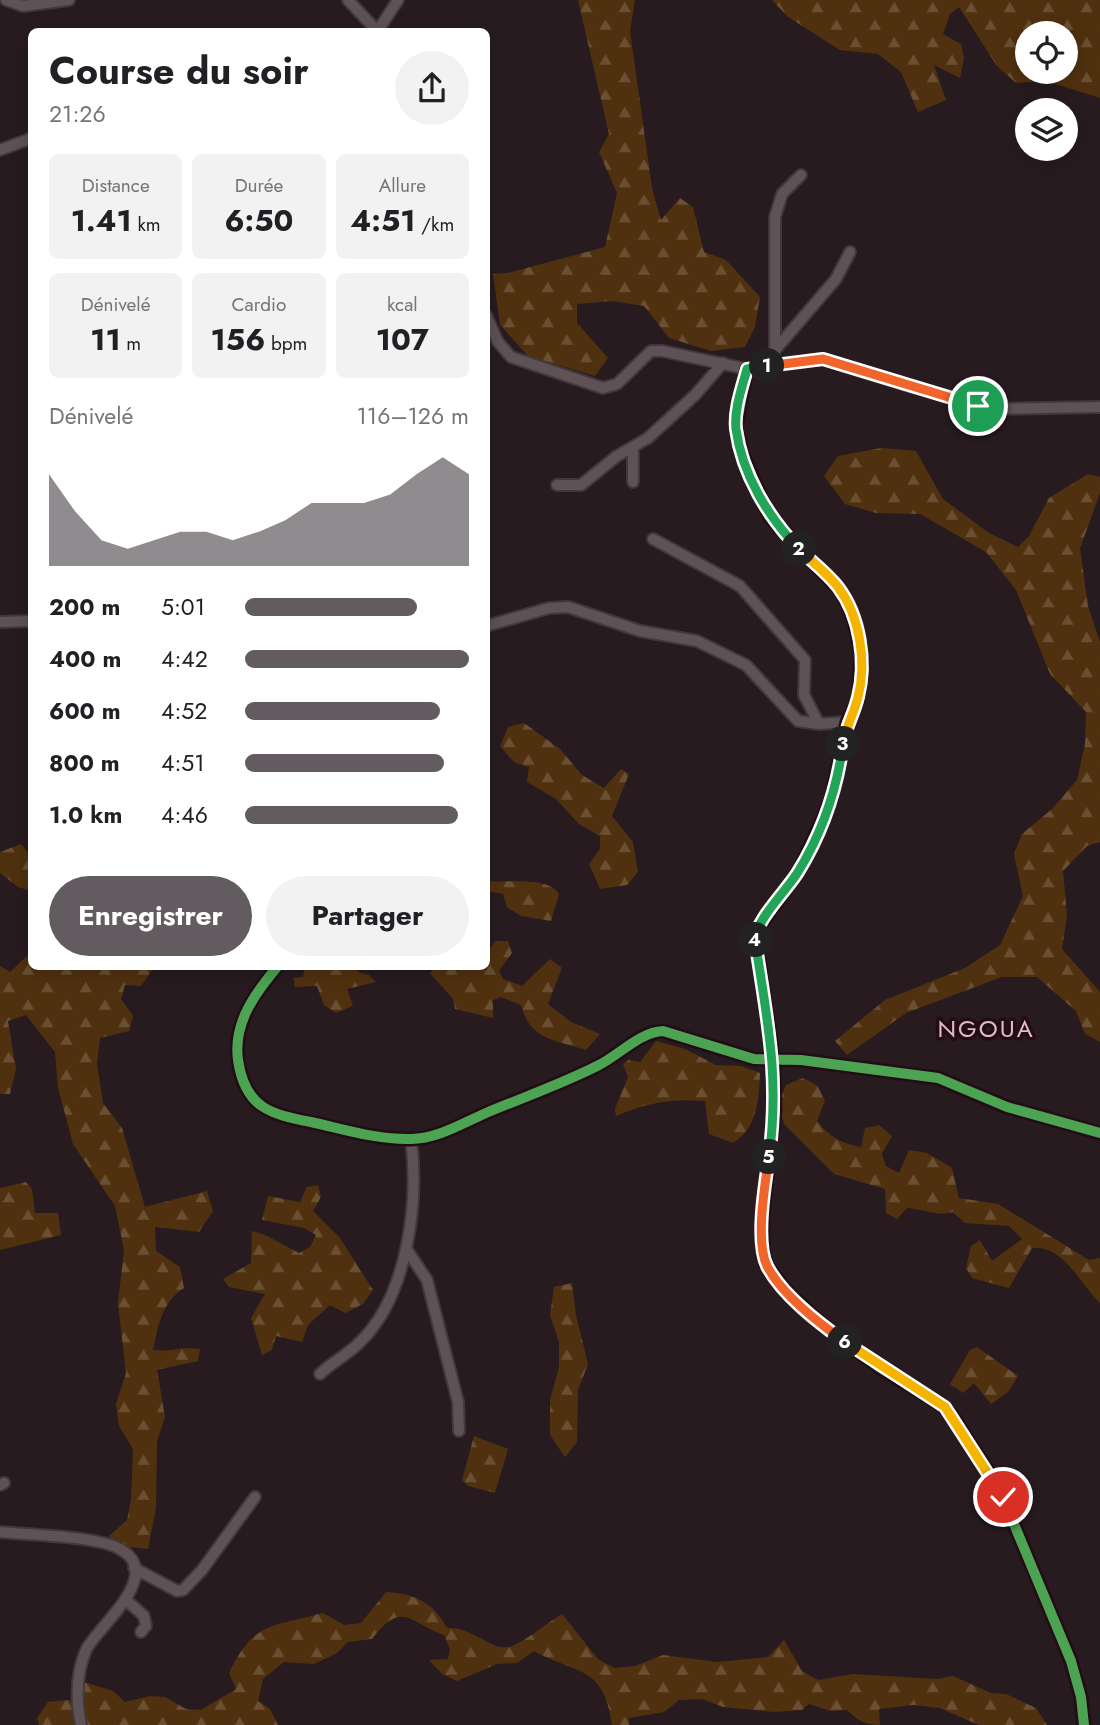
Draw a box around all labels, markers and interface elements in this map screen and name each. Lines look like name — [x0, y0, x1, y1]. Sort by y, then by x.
map controls — [1015, 21, 1078, 161]
button: locate — [1015, 21, 1078, 84]
text: Course du soir — [49, 43, 309, 98]
button: share — [395, 51, 469, 125]
text: 21:26 — [49, 97, 106, 131]
button: layers — [1015, 98, 1078, 161]
text: Distance — [82, 172, 150, 199]
text: Durée — [235, 172, 283, 199]
text: Allure — [379, 172, 426, 199]
text: 1.41 — [71, 199, 132, 242]
text: 6:50 — [225, 199, 293, 242]
text: 4:51 — [350, 199, 416, 242]
text: km — [132, 211, 161, 238]
text: /km — [416, 211, 454, 238]
text: Dénivelé — [81, 291, 150, 318]
text: Cardio — [232, 291, 286, 318]
text: kcal — [387, 291, 418, 318]
text: 11 — [90, 318, 121, 361]
text: 156 — [211, 318, 265, 361]
text: 107 — [376, 318, 429, 361]
text: m — [121, 330, 141, 357]
text: bpm — [265, 330, 307, 357]
pin: 1 — [750, 348, 784, 384]
text: 1 — [762, 352, 771, 379]
pin — [948, 376, 1008, 436]
icon: arrive — [959, 387, 997, 425]
text: Dénivelé — [49, 399, 133, 433]
text: 116–126 m — [357, 399, 469, 433]
pin: 2 — [782, 532, 816, 566]
text: 2 — [792, 535, 805, 562]
text: 200 m — [49, 590, 120, 624]
text: 5:01 — [161, 590, 205, 624]
text: 400 m — [49, 642, 121, 676]
text: 4:42 — [161, 642, 208, 676]
text: 600 m — [49, 694, 121, 728]
text: 4:52 — [161, 694, 207, 728]
pin: 3 — [826, 726, 860, 762]
text: 3 — [837, 730, 848, 757]
text: 800 m — [49, 746, 120, 780]
text: 4:51 — [161, 746, 205, 780]
text: 1.0 km — [49, 798, 122, 832]
text: 4:46 — [161, 798, 208, 832]
button: Enregistrer — [49, 876, 252, 956]
button: Partager — [266, 876, 469, 956]
pin: 4 — [738, 922, 772, 958]
text: 4 — [748, 926, 761, 953]
district label: NGOUA — [937, 1011, 1035, 1046]
pin: 5 — [752, 1140, 786, 1174]
text: 5 — [762, 1143, 775, 1170]
pin: 6 — [828, 1324, 862, 1360]
text: 6 — [838, 1328, 851, 1355]
pin — [973, 1467, 1033, 1527]
icon: check — [984, 1478, 1022, 1516]

